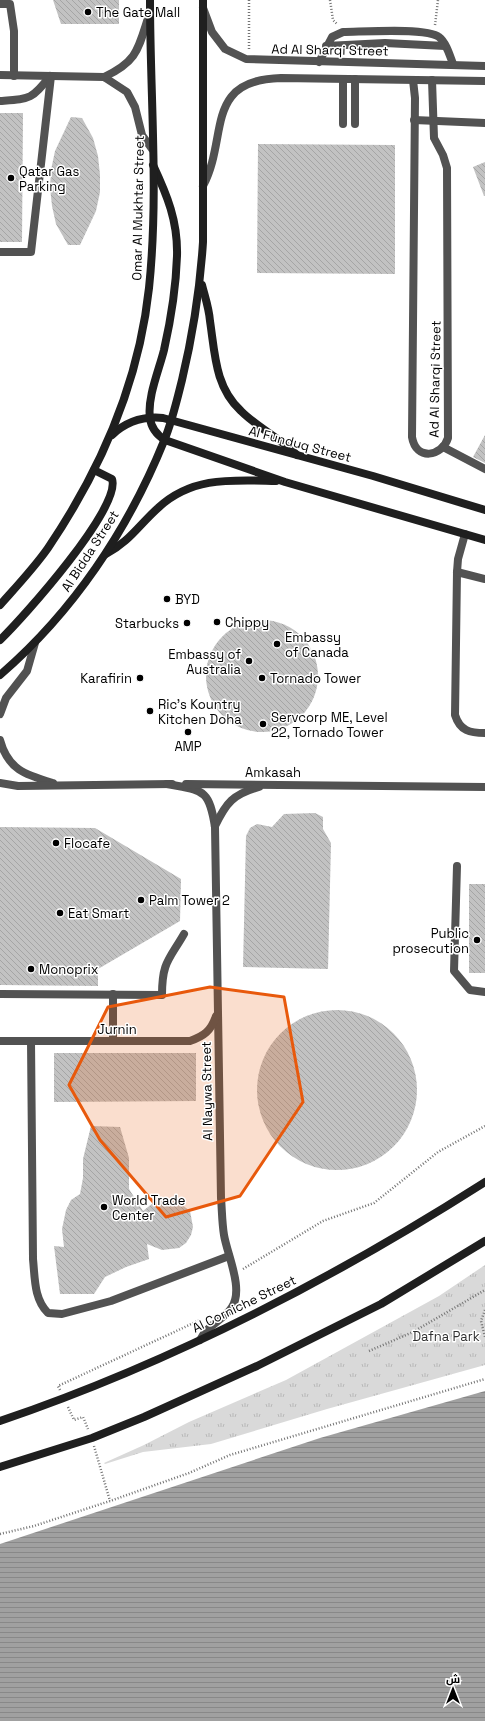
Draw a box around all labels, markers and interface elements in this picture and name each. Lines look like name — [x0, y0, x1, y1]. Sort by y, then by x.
place label: The Gate Mall — [96, 4, 180, 21]
marker: The Gate Mall — [83, 7, 93, 17]
street label: Ad Al Sharqi Street — [271, 40, 389, 60]
street label: Omar Al Mukhtar Street — [128, 135, 148, 281]
place label: Qatar Gas Parking — [19, 163, 79, 195]
marker: Qatar Gas Parking — [6, 173, 16, 183]
street label: Ad Al Sharqi Street — [425, 320, 445, 438]
street label: Al Funduq Street — [247, 422, 353, 466]
street label: Al Bidda Street — [57, 507, 123, 595]
place label: BYD — [175, 591, 200, 608]
marker: BYD — [162, 594, 172, 604]
place label: Chippy — [225, 614, 269, 631]
place label: Starbucks — [115, 615, 179, 632]
marker: Chippy — [212, 617, 222, 627]
marker: Starbucks — [182, 618, 192, 628]
place label: Embassy of Canada — [285, 629, 349, 661]
marker: Embassy of Canada — [272, 639, 282, 649]
place label: Embassy of Australia — [168, 646, 242, 678]
marker: Embassy of Australia — [244, 656, 254, 666]
place label: Karafirin — [80, 670, 132, 687]
place label: Tornado Tower — [270, 670, 361, 687]
marker: Karafirin — [135, 673, 145, 683]
marker: Tornado Tower — [257, 673, 267, 683]
place label: Ric's Kountry Kitchen Doha — [158, 696, 242, 728]
marker: Ric's Kountry Kitchen Doha — [145, 706, 155, 716]
place label: Servcorp ME, Level 22, Tornado Tower — [271, 709, 388, 741]
marker: Servcorp ME, Level 22, Tornado Tower — [258, 719, 268, 729]
marker: AMP — [183, 727, 193, 737]
place label: AMP — [174, 738, 202, 755]
street label: Amkasah — [245, 764, 301, 781]
place label: Flocafe — [64, 835, 110, 852]
marker: Flocafe — [51, 838, 61, 848]
place label: Palm Tower 2 — [149, 892, 230, 909]
marker: Palm Tower 2 — [136, 895, 146, 905]
place label: Eat Smart — [68, 905, 129, 922]
marker: Eat Smart — [55, 908, 65, 918]
place label: Public prosecution — [392, 925, 469, 957]
marker: Public prosecution — [472, 935, 482, 945]
place label: Monoprix — [39, 961, 99, 978]
marker: Monoprix — [26, 964, 36, 974]
street label: Jurnin — [97, 1021, 137, 1038]
street label: Al Naywa Street — [198, 1041, 216, 1141]
place label: World Trade Center — [112, 1192, 185, 1224]
marker: World Trade Center — [99, 1202, 109, 1212]
street label: Al Corniche Street — [189, 1271, 299, 1337]
park label: Dafna Park — [412, 1328, 480, 1345]
north arrow — [433, 1669, 473, 1709]
text: ش — [446, 1672, 460, 1686]

